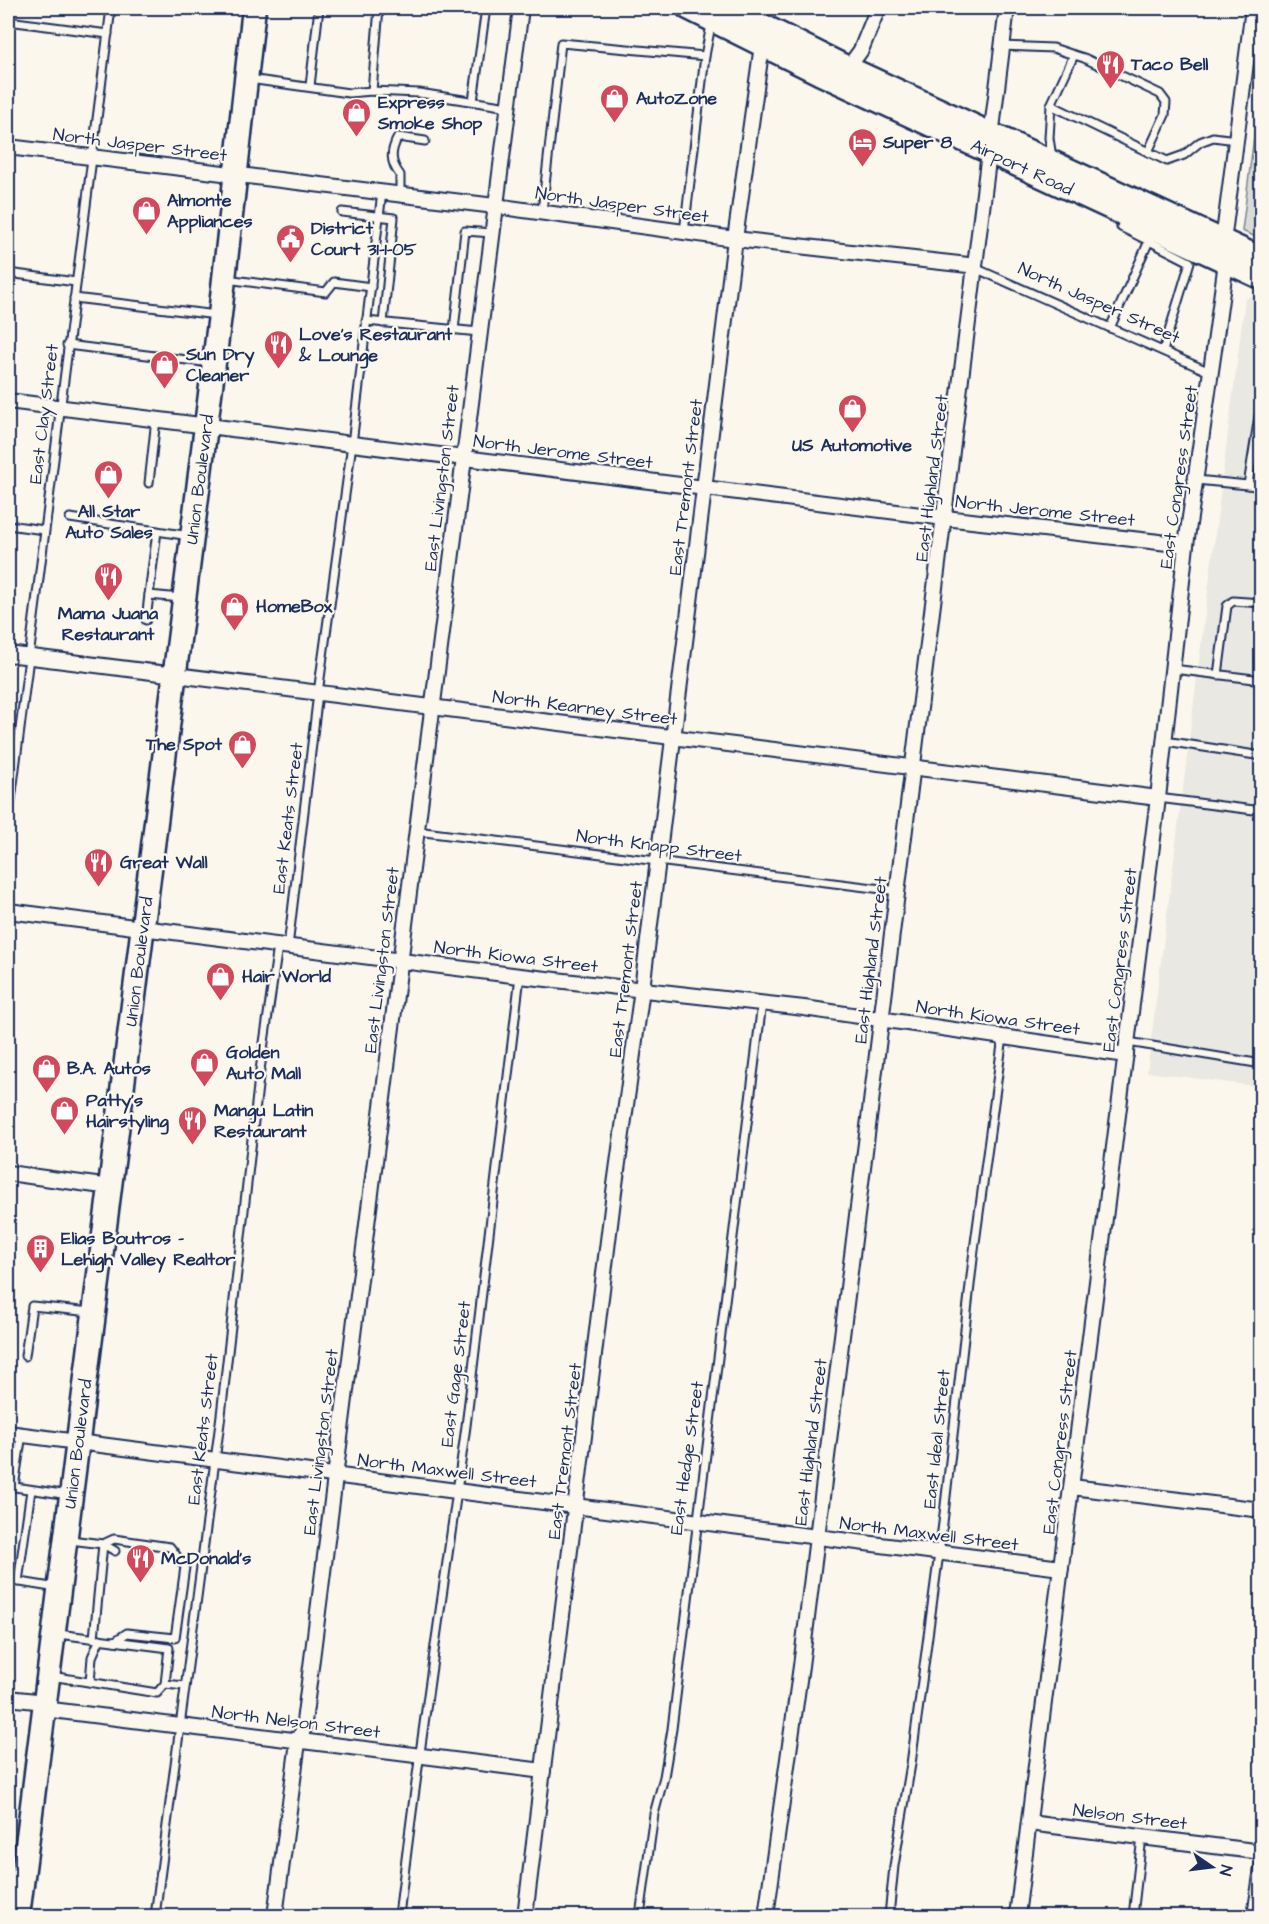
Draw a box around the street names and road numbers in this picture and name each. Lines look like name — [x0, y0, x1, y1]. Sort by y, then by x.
street label: North Jasper Street — [52, 122, 229, 168]
street label: Airport Road — [967, 132, 1077, 201]
street label: North Jasper Street — [534, 180, 711, 230]
street label: North Jasper Street — [1014, 256, 1185, 350]
street label: East Clay Street — [23, 342, 66, 485]
street label: East Livingston Street — [418, 383, 467, 572]
street label: East Congress Street — [1154, 383, 1205, 570]
street label: East Highland Street — [909, 392, 956, 563]
street label: East Tremont Street — [663, 397, 709, 577]
street label: Union Boulevard — [179, 413, 220, 546]
street label: North Jerome Street — [472, 429, 655, 475]
street label: North Jerome Street — [954, 489, 1137, 533]
street label: North Kearney Street — [491, 684, 679, 733]
street label: East Keats Street — [266, 740, 310, 895]
street label: North Knapp Street — [575, 823, 744, 869]
street label: East Livingston Street — [358, 865, 407, 1054]
street label: East Congress Street — [1096, 866, 1145, 1053]
street label: East Highland Street — [848, 874, 895, 1045]
street label: East Tremont Street — [603, 879, 649, 1059]
street label: Union Boulevard — [118, 895, 159, 1028]
street label: North Kiowa Street — [433, 935, 600, 980]
street label: North Kiowa Street — [915, 994, 1082, 1042]
street label: East Gage Street — [435, 1299, 478, 1448]
street label: East Livingston Street — [297, 1347, 346, 1536]
street label: East Congress Street — [1036, 1348, 1085, 1535]
street label: East Keats Street — [181, 1351, 225, 1506]
street label: East Highland Street — [788, 1356, 835, 1527]
street label: East Tremont Street — [542, 1361, 588, 1541]
street label: East Ideal Street — [917, 1367, 957, 1510]
street label: Union Boulevard — [57, 1377, 98, 1510]
street label: East Hedge Street — [664, 1379, 711, 1537]
street label: North Maxwell Street — [356, 1448, 539, 1494]
street label: North Maxwell Street — [838, 1511, 1021, 1557]
street label: North Nelson Street — [210, 1699, 382, 1745]
street label: Nelson Street — [1072, 1798, 1189, 1836]

